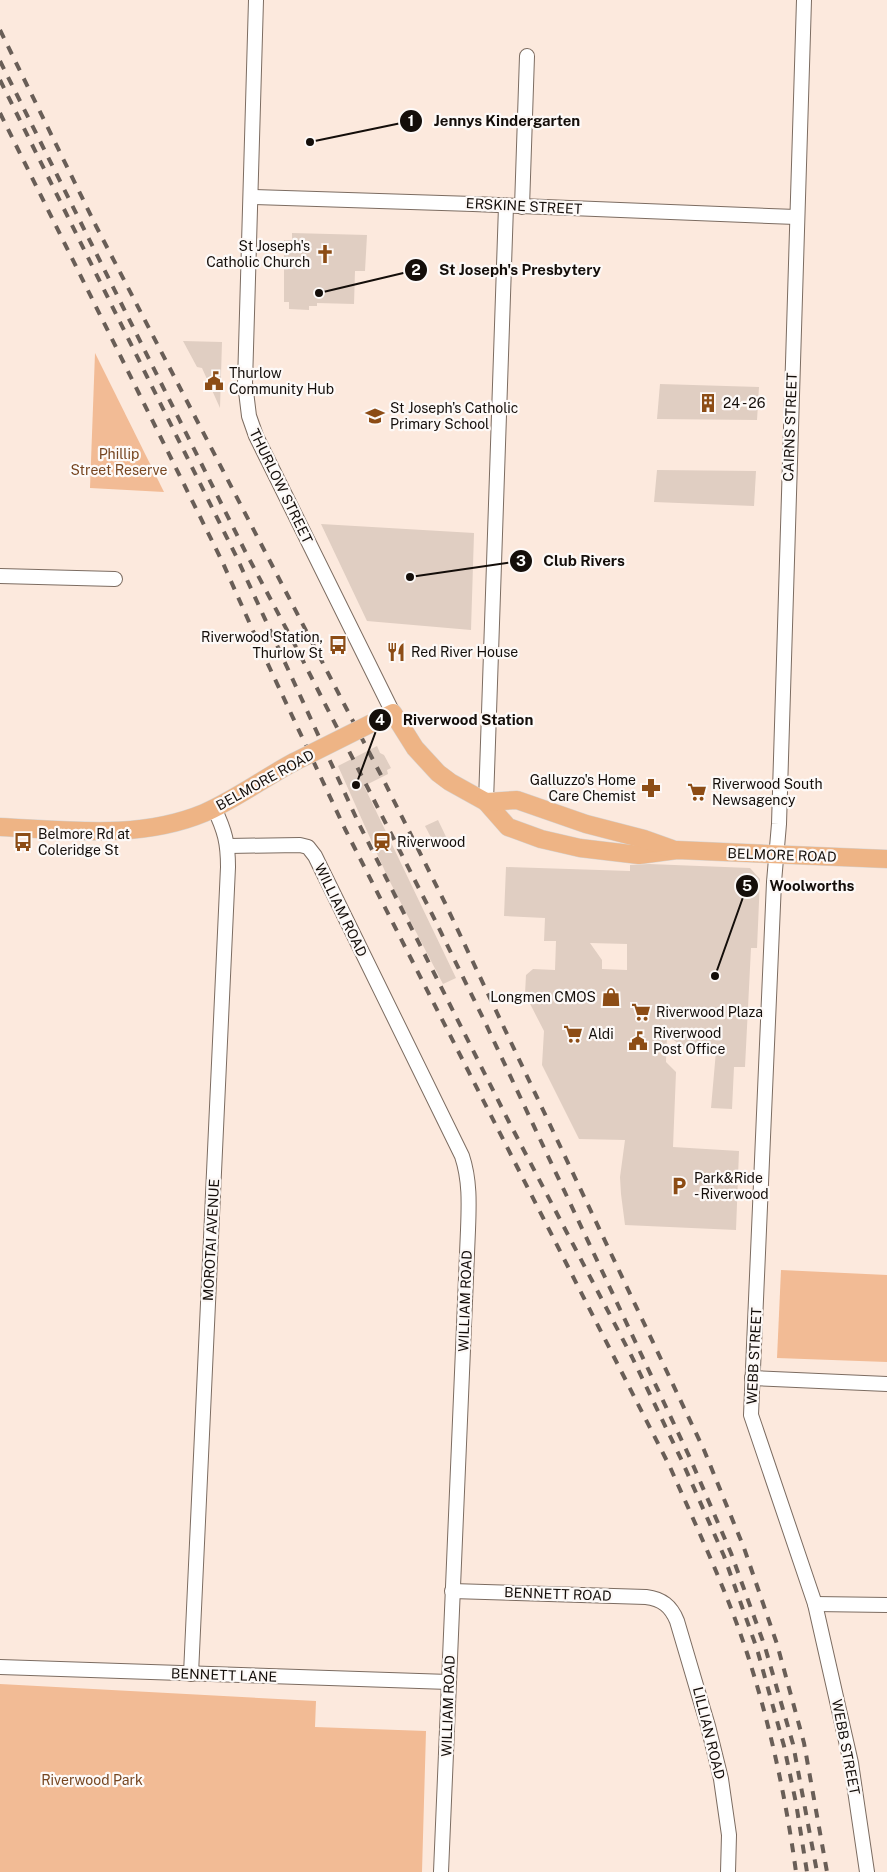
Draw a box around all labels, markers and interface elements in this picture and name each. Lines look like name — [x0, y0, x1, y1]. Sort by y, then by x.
callout: Jennys Kindergarten — [399, 106, 590, 136]
text: 1 — [408, 112, 414, 129]
text: Jennys Kindergarten — [434, 112, 580, 129]
street label: ERSKINE STREET — [465, 195, 583, 217]
place label: St Joseph's Catholic Church — [206, 238, 310, 270]
church icon: St Joseph's Catholic Church — [314, 243, 336, 265]
callout: St Joseph's Presbytery — [404, 255, 611, 285]
text: 2 — [411, 261, 421, 278]
text: St Joseph's Presbytery — [439, 261, 602, 278]
place label: Thurlow Community Hub — [229, 365, 334, 397]
public building icon: Thurlow Community Hub — [203, 370, 225, 392]
street label: CAIRNS STREET — [780, 372, 800, 482]
building icon: 24 - 26 — [697, 392, 719, 414]
place label: 24 - 26 — [723, 395, 766, 411]
place label: St Joseph's Catholic Primary School — [390, 400, 518, 432]
school or university icon: St Joseph's Catholic Primary School — [364, 405, 386, 427]
street label: THURLOW STREET — [246, 426, 316, 546]
park label: Phillip Street Reserve — [71, 446, 168, 478]
callout: Club Rivers — [508, 546, 635, 576]
text: 3 — [516, 552, 526, 569]
text: Club Rivers — [543, 552, 625, 569]
place label: Riverwood Station, Thurlow St — [201, 629, 323, 661]
bus stop icon: Riverwood Station, Thurlow St — [327, 634, 349, 656]
restaurant icon: Red River House — [385, 641, 407, 663]
place label: Red River House — [411, 644, 518, 660]
callout: Riverwood Station — [367, 705, 543, 735]
text: 4 — [375, 711, 385, 728]
text: Riverwood Station — [403, 711, 533, 728]
street label: BELMORE ROAD — [213, 746, 317, 814]
place label: Galluzzo's Home Care Chemist — [530, 772, 636, 804]
place label: Riverwood South Newsagency — [712, 776, 823, 808]
pharmacy icon: Galluzzo's Home Care Chemist — [640, 777, 662, 799]
supermarket icon: Riverwood South Newsagency — [686, 781, 708, 803]
place label: Belmore Rd at Coleridge St — [38, 826, 130, 858]
bus stop icon: Belmore Rd at Coleridge St — [12, 831, 34, 853]
station icon: Riverwood — [371, 831, 393, 853]
place label: Riverwood — [397, 834, 465, 850]
street label: BELMORE ROAD — [727, 845, 837, 865]
street label: WILLIAM ROAD — [311, 861, 371, 959]
callout: Woolworths — [735, 871, 865, 901]
text: 5 — [742, 877, 752, 894]
text: Woolworths — [770, 877, 855, 894]
shop icon: Longmen CMOS — [600, 986, 622, 1008]
place label: Longmen CMOS — [490, 989, 596, 1005]
supermarket icon: Riverwood Plaza — [630, 1001, 652, 1023]
place label: Riverwood Plaza — [656, 1004, 763, 1020]
supermarket icon: Aldi — [562, 1023, 584, 1045]
place label: Riverwood Post Office — [653, 1025, 725, 1057]
place label: Aldi — [588, 1026, 614, 1042]
public building icon: Riverwood Post Office — [627, 1030, 649, 1052]
place label: Park&Ride - Riverwood — [694, 1170, 769, 1202]
parking icon: Park&Ride - Riverwood — [668, 1175, 690, 1197]
street label: MOROTAI AVENUE — [200, 1179, 222, 1301]
street label: WILLIAM ROAD — [455, 1250, 475, 1352]
street label: WEBB STREET — [743, 1307, 765, 1405]
street label: BENNETT ROAD — [504, 1584, 612, 1604]
street label: WILLIAM ROAD — [438, 1655, 458, 1757]
street label: BENNETT LANE — [171, 1665, 277, 1685]
street label: LILLIAN ROAD — [690, 1685, 728, 1781]
street label: WEBB STREET — [829, 1698, 863, 1796]
park label: Riverwood Park — [41, 1772, 143, 1788]

